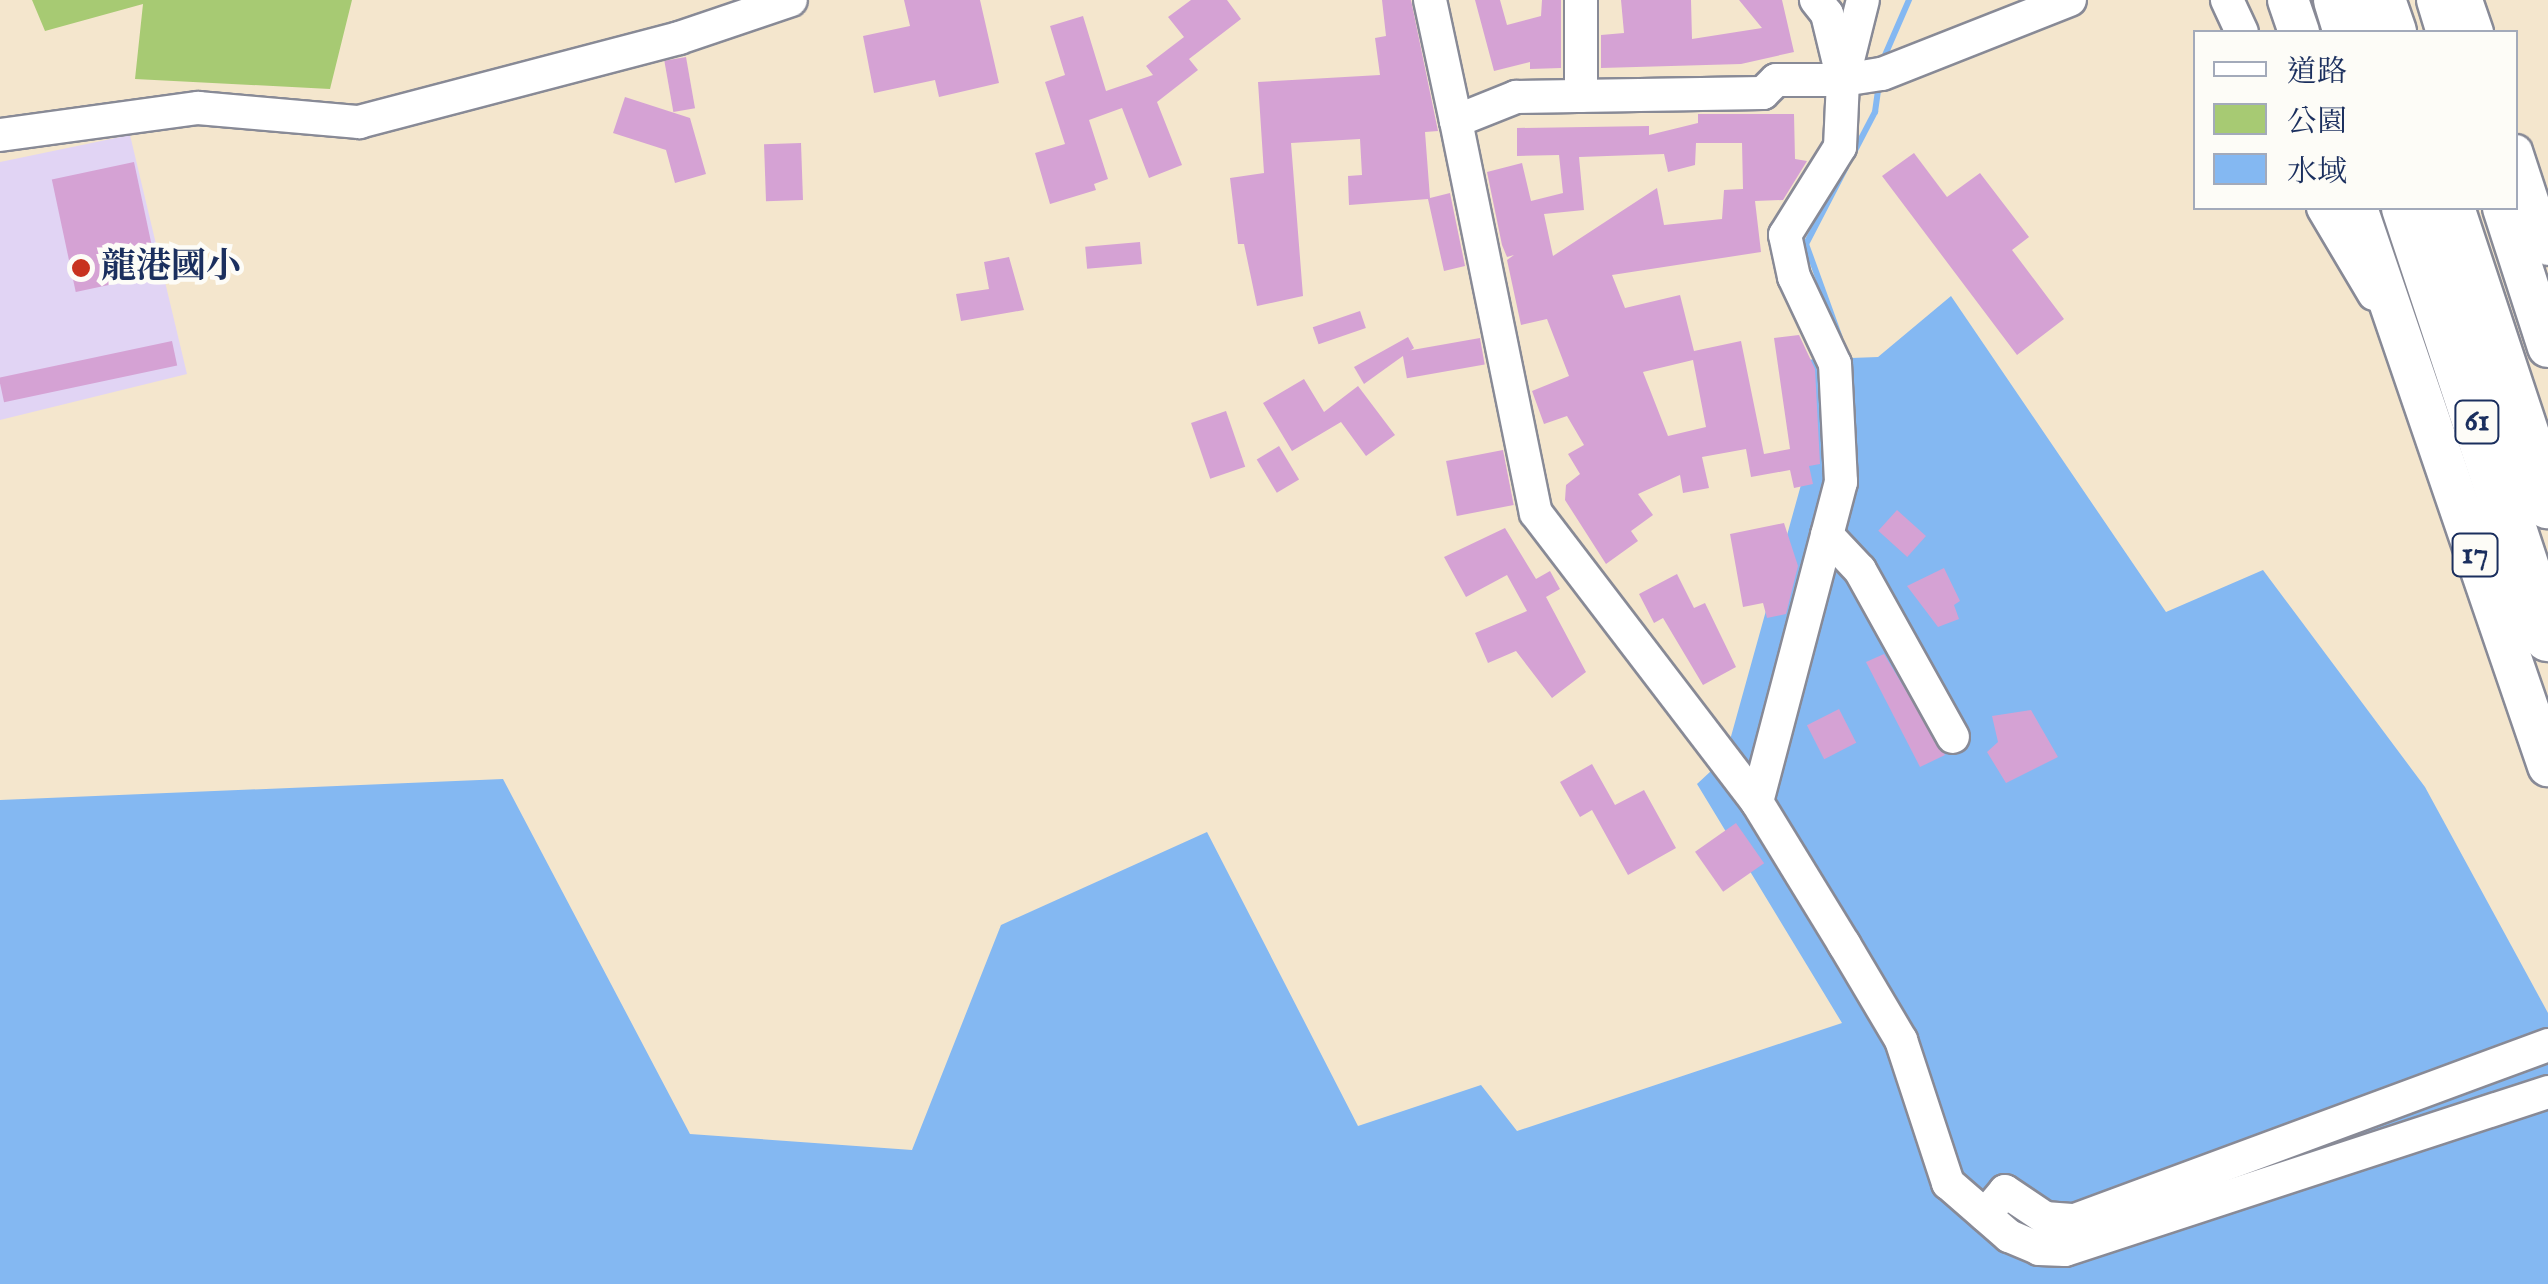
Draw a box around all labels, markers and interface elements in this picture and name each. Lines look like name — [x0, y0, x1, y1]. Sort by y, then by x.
legend — [2193, 30, 2518, 210]
text: 道路 — [2287, 54, 2347, 92]
text: 公園 — [2287, 104, 2347, 142]
text: 水域 — [2287, 154, 2347, 192]
place label: 龍港國小 — [101, 247, 241, 289]
marker: 龍港國小 — [70, 257, 92, 279]
road number: 61 — [2452, 395, 2502, 449]
road number: 17 — [2450, 528, 2500, 582]

